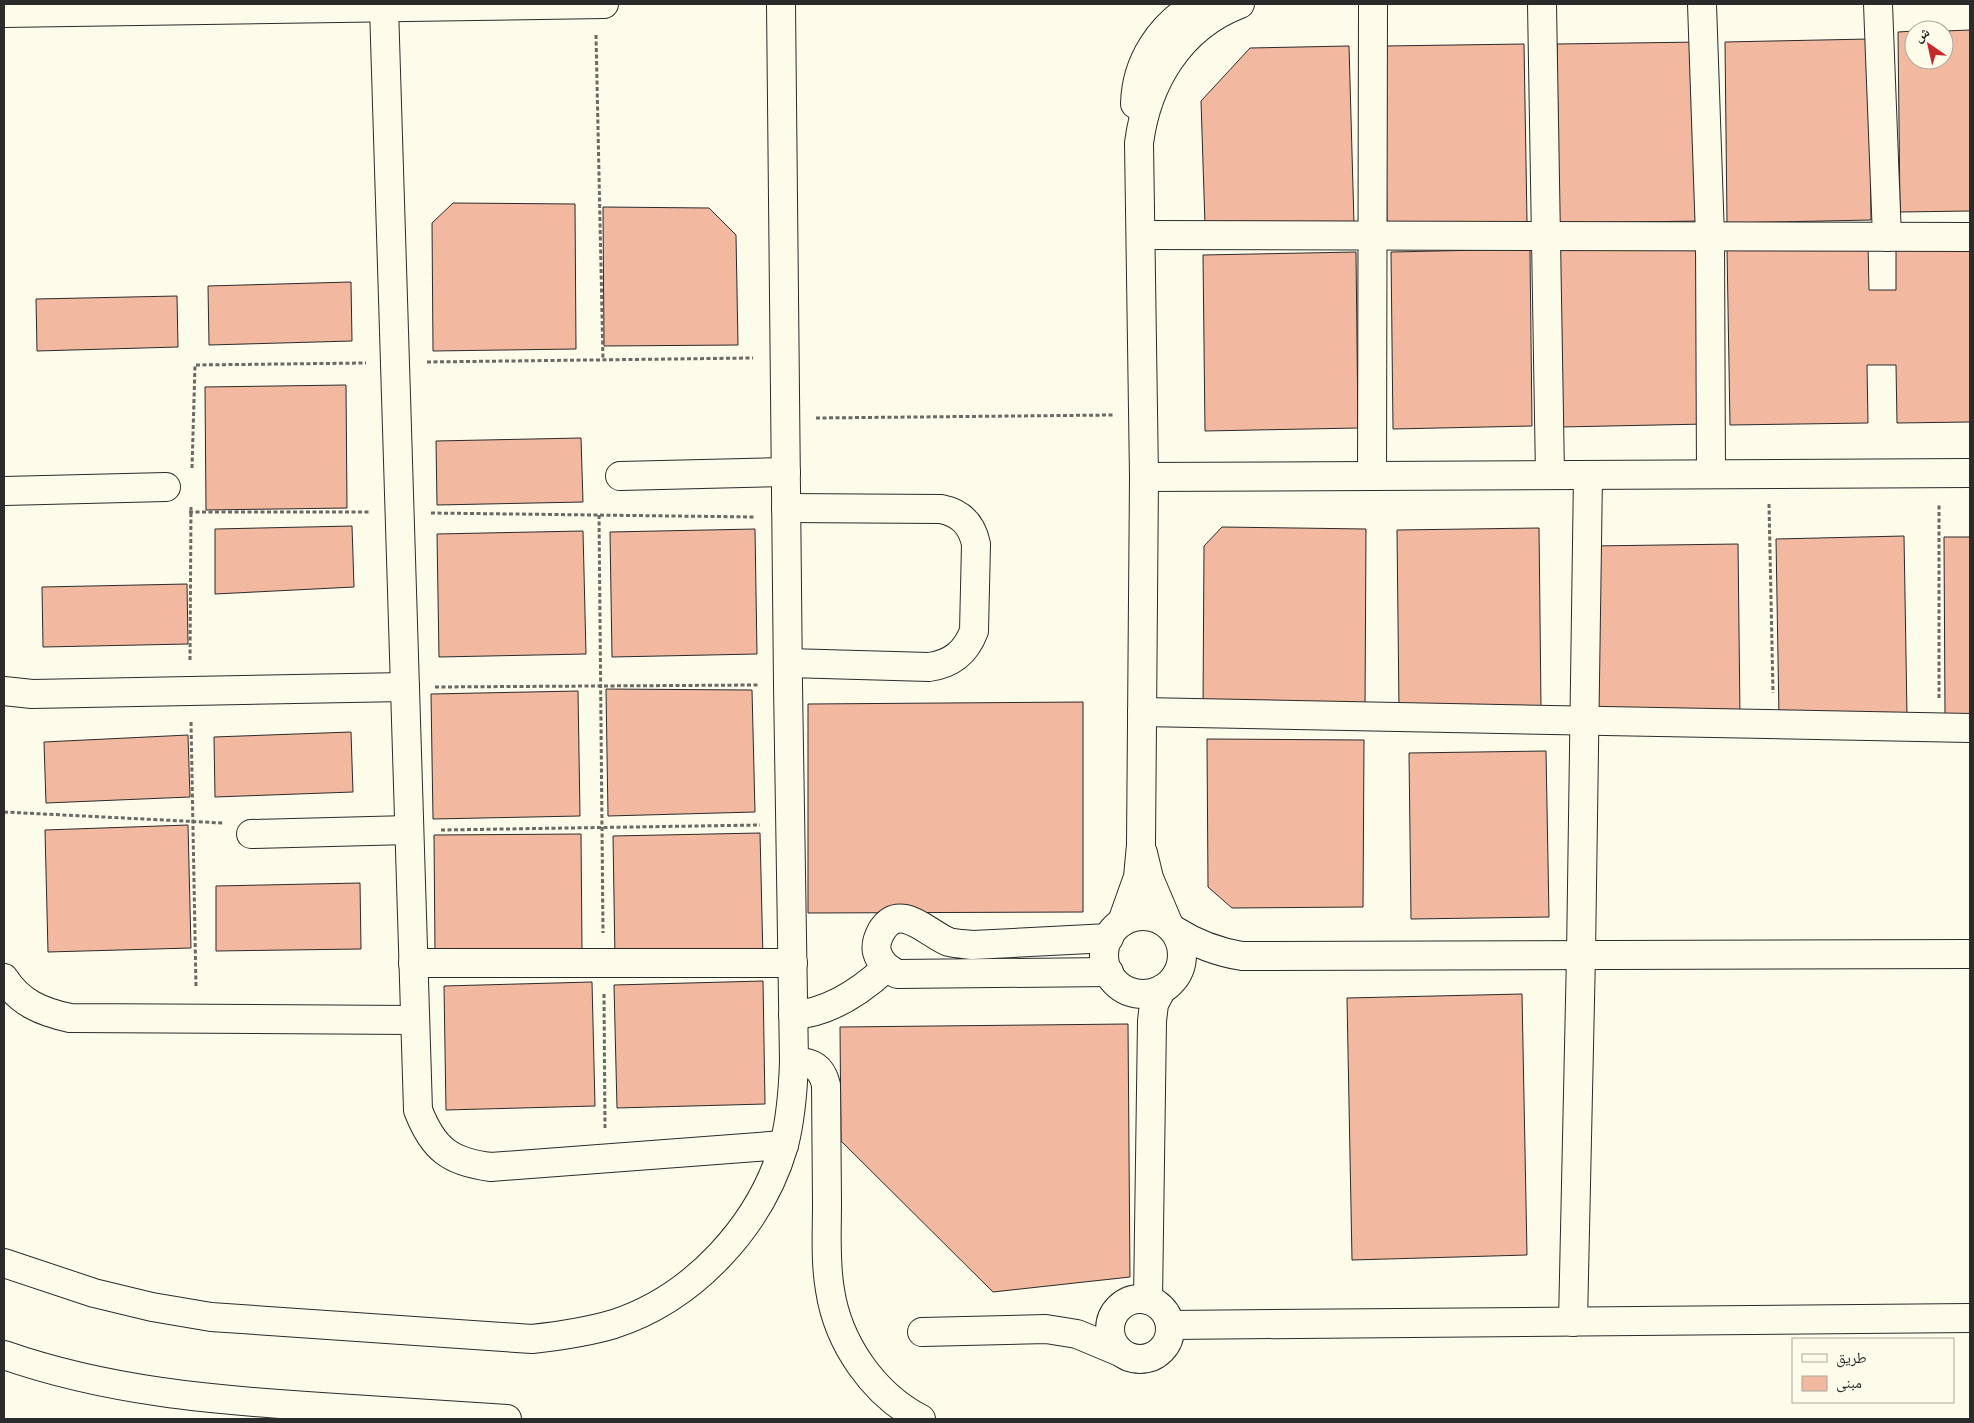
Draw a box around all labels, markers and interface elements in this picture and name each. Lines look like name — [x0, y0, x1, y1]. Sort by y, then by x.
north arrow — [1904, 20, 1954, 70]
text: ش — [1911, 23, 1933, 46]
legend — [1792, 1338, 1954, 1403]
text: طريق — [1836, 1348, 1867, 1368]
text: مبنى — [1836, 1373, 1862, 1393]

